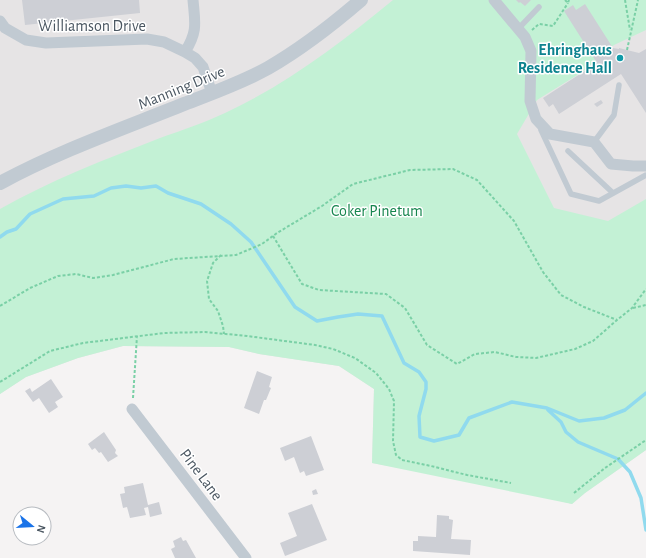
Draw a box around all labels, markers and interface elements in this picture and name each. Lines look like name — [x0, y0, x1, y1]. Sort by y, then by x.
street label: Williamson Drive — [38, 18, 146, 34]
place label: Ehringhaus Residence Hall — [518, 42, 612, 76]
marker: Ehringhaus Residence Hall — [615, 53, 625, 63]
street label: Manning Drive — [136, 63, 227, 113]
park label: Coker Pinetum — [331, 203, 423, 219]
street label: Pine Lane — [177, 446, 226, 503]
north arrow — [12, 506, 52, 546]
text: N — [35, 524, 47, 534]

